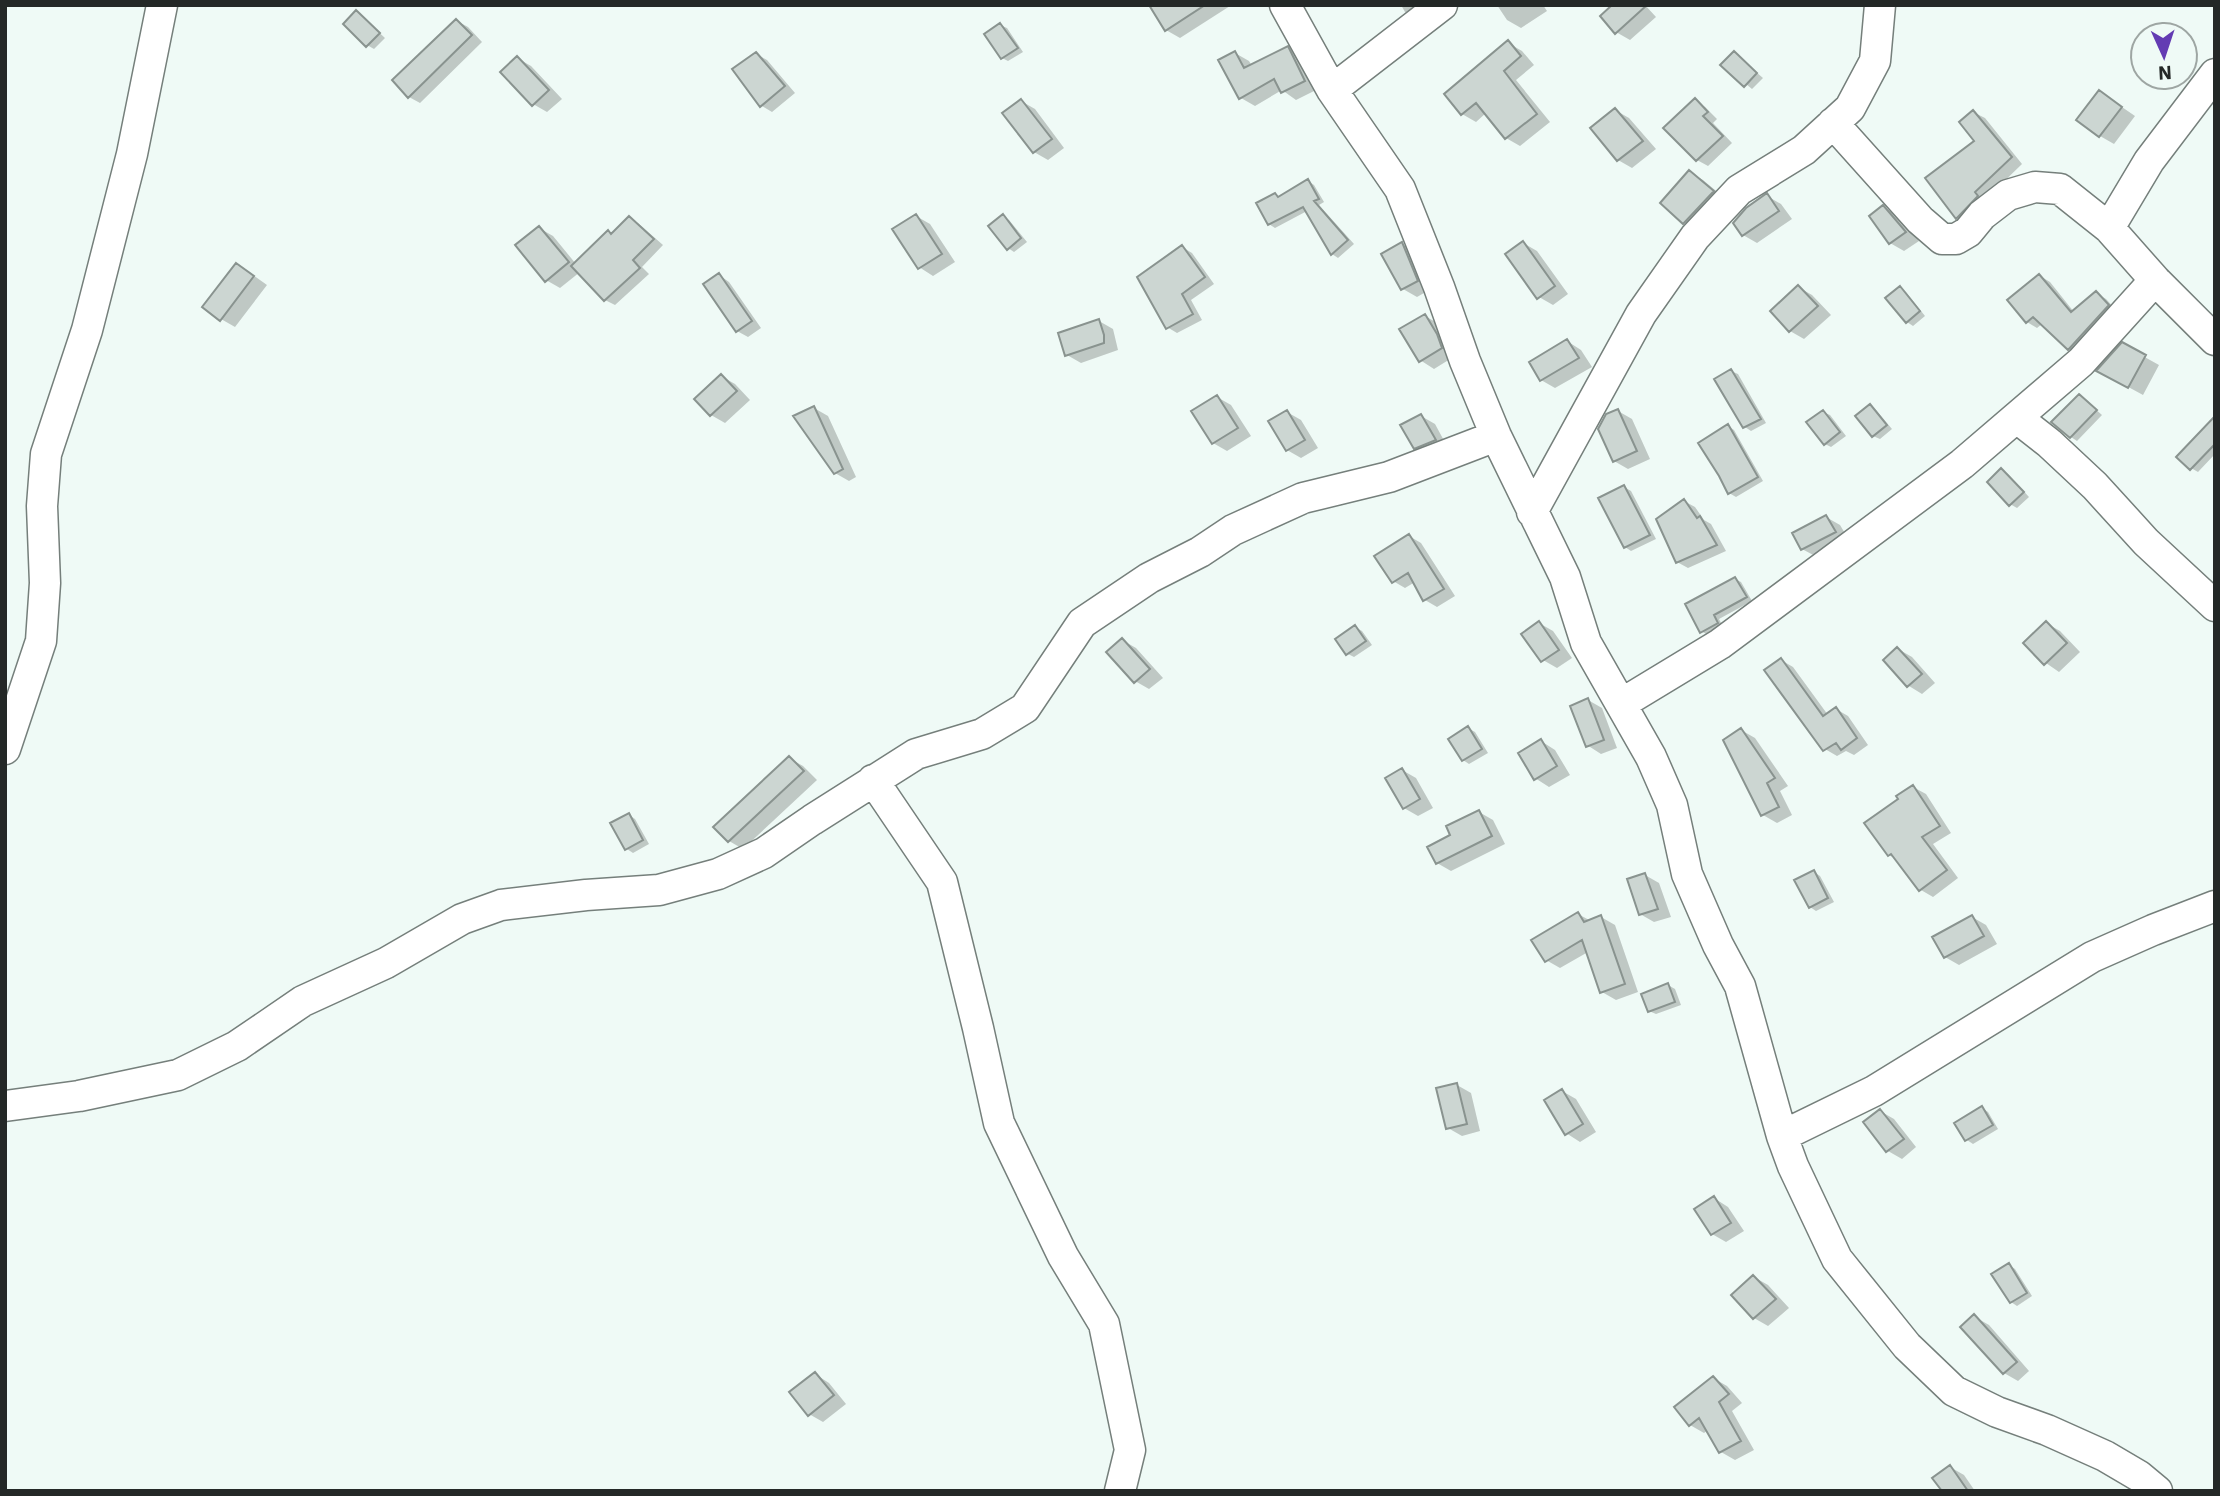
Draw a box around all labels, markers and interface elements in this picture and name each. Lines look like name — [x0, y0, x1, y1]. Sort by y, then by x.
north arrow — [2129, 21, 2199, 91]
text: N — [2157, 61, 2172, 85]

